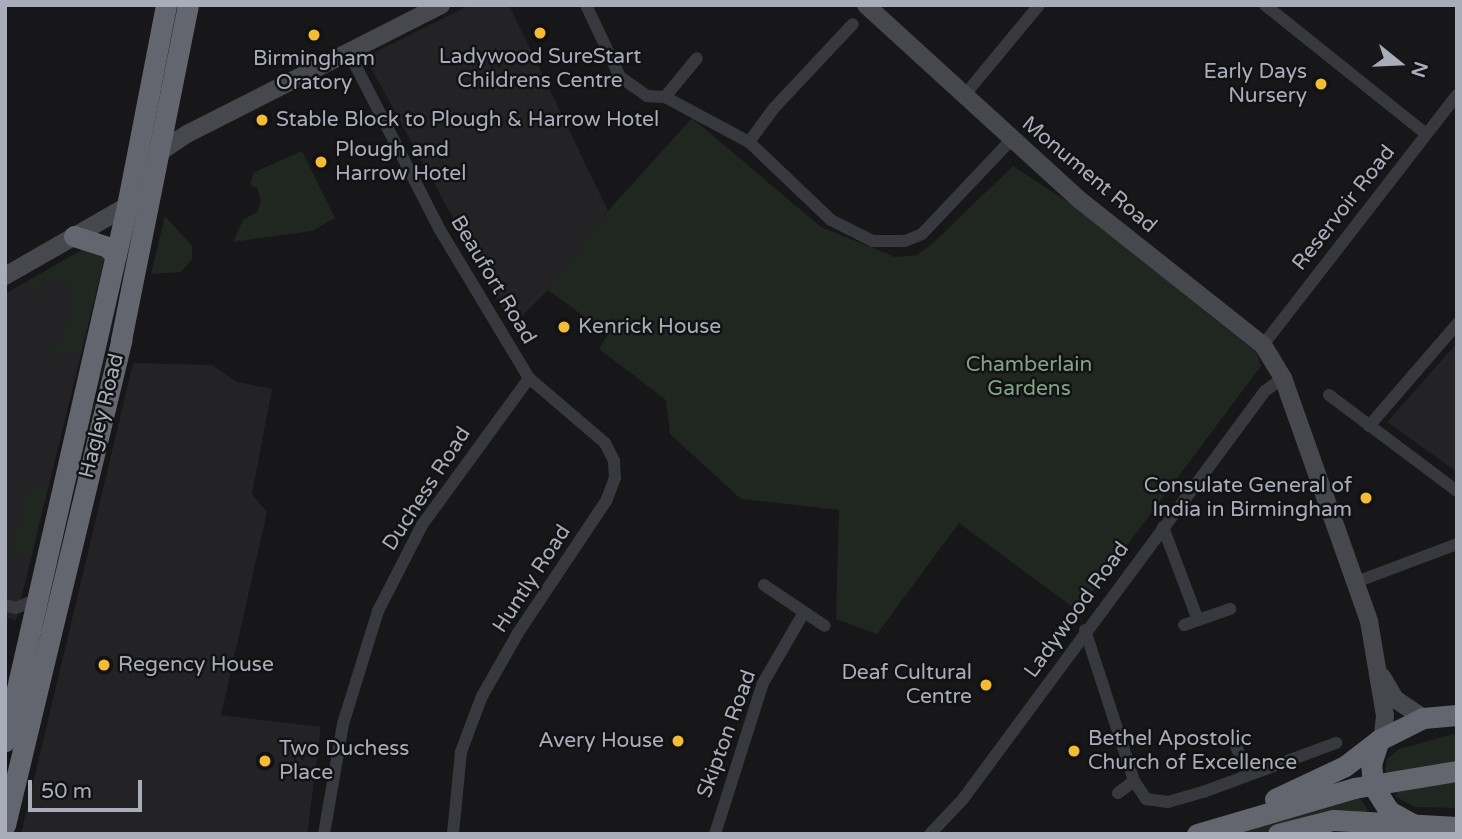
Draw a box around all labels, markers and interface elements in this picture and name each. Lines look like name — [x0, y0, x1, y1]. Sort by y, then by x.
marker: Ladywood SureStart Childrens Centre — [532, 25, 548, 41]
marker: Birmingham Oratory — [306, 27, 322, 43]
north arrow — [1364, 28, 1434, 98]
place label: Ladywood SureStart Childrens Centre — [439, 44, 641, 94]
place label: Birmingham Oratory — [253, 46, 375, 96]
place label: Early Days Nursery — [1203, 59, 1307, 109]
text: N — [1406, 59, 1432, 80]
marker: Early Days Nursery — [1313, 76, 1329, 92]
place label: Stable Block to Plough & Harrow Hotel — [276, 107, 659, 133]
street label: Monument Road — [1016, 111, 1162, 239]
marker: Stable Block to Plough & Harrow Hotel — [254, 112, 270, 128]
place label: Plough and Harrow Hotel — [335, 137, 466, 187]
street label: Reservoir Road — [1287, 140, 1401, 276]
marker: Plough and Harrow Hotel — [313, 154, 329, 170]
street label: Beaufort Road — [445, 211, 541, 349]
place label: Kenrick House — [578, 314, 721, 340]
marker: Kenrick House — [556, 319, 572, 335]
street label: Hagley Road — [74, 351, 130, 481]
park label: Chamberlain Gardens — [966, 352, 1092, 402]
street label: Duchess Road — [378, 422, 476, 556]
place label: Consulate General of India in Birmingham — [1144, 473, 1352, 523]
marker: Consulate General of India in Birmingham — [1358, 490, 1374, 506]
street label: Huntly Road — [488, 520, 576, 638]
street label: Ladywood Road — [1019, 537, 1135, 683]
place label: Regency House — [118, 652, 274, 678]
marker: Regency House — [96, 657, 112, 673]
place label: Deaf Cultural Centre — [841, 660, 972, 710]
street label: Skipton Road — [692, 667, 762, 801]
marker: Deaf Cultural Centre — [978, 677, 994, 693]
place label: Bethel Apostolic Church of Excellence — [1088, 726, 1297, 776]
place label: Avery House — [538, 728, 664, 754]
marker: Avery House — [670, 733, 686, 749]
place label: Two Duchess Place — [279, 736, 409, 786]
marker: Bethel Apostolic Church of Excellence — [1066, 743, 1082, 759]
marker: Two Duchess Place — [257, 753, 273, 769]
scale bar — [32, 766, 145, 810]
text: 50 m — [41, 779, 92, 804]

